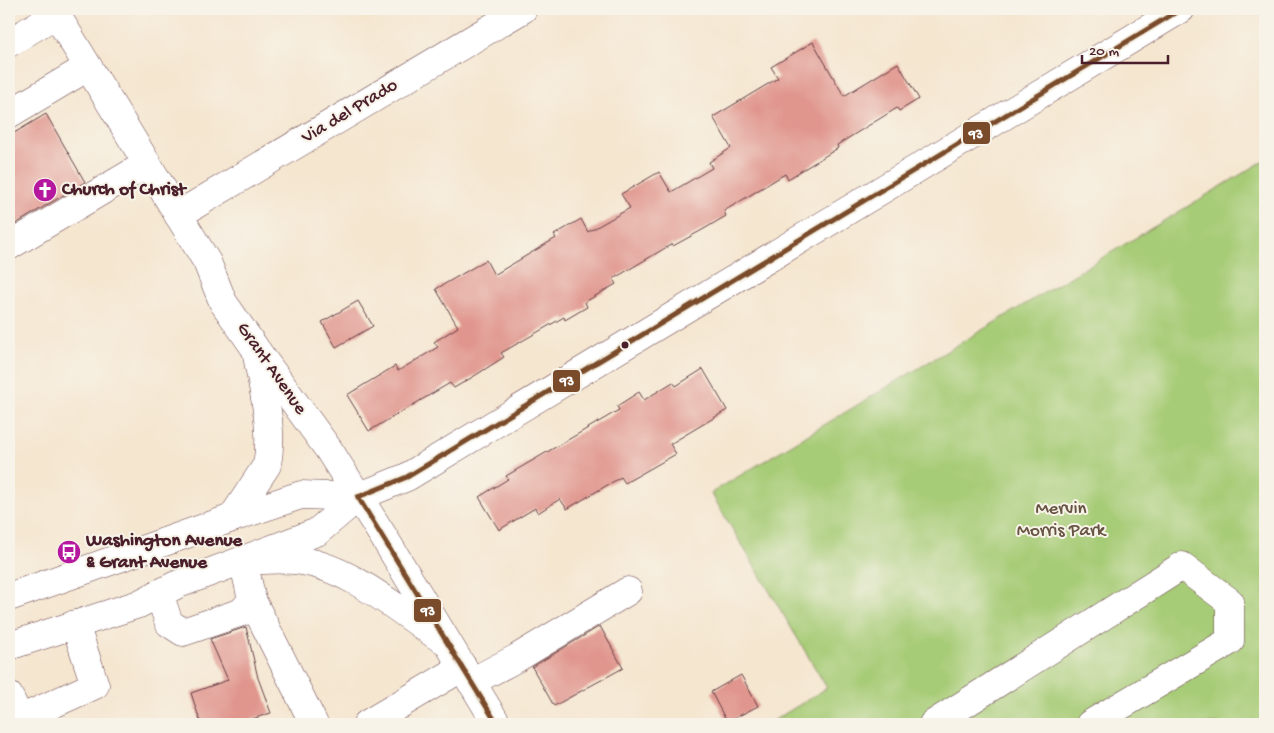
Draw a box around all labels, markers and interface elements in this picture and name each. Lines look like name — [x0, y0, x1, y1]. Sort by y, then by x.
scale bar — [1082, 32, 1168, 64]
text: 20 m — [1089, 43, 1119, 61]
street label: Via del Prado — [297, 74, 402, 150]
line badge: 93 — [962, 121, 991, 145]
text: 93 — [968, 127, 983, 144]
church icon: Church of Christ — [32, 177, 58, 203]
place label: Church of Christ — [61, 179, 188, 202]
street label: Grant Avenue — [231, 318, 311, 420]
unlabelled marker — [620, 340, 630, 350]
line badge: 93 — [552, 369, 581, 393]
text: 93 — [559, 374, 574, 391]
park label: Mervin Morris Park — [1017, 498, 1107, 543]
place label: Washington Avenue & Grant Avenue — [85, 530, 243, 575]
bus stop icon: Washington Avenue & Grant Avenue — [56, 539, 82, 565]
line badge: 93 — [413, 598, 442, 623]
text: 93 — [420, 604, 435, 621]

